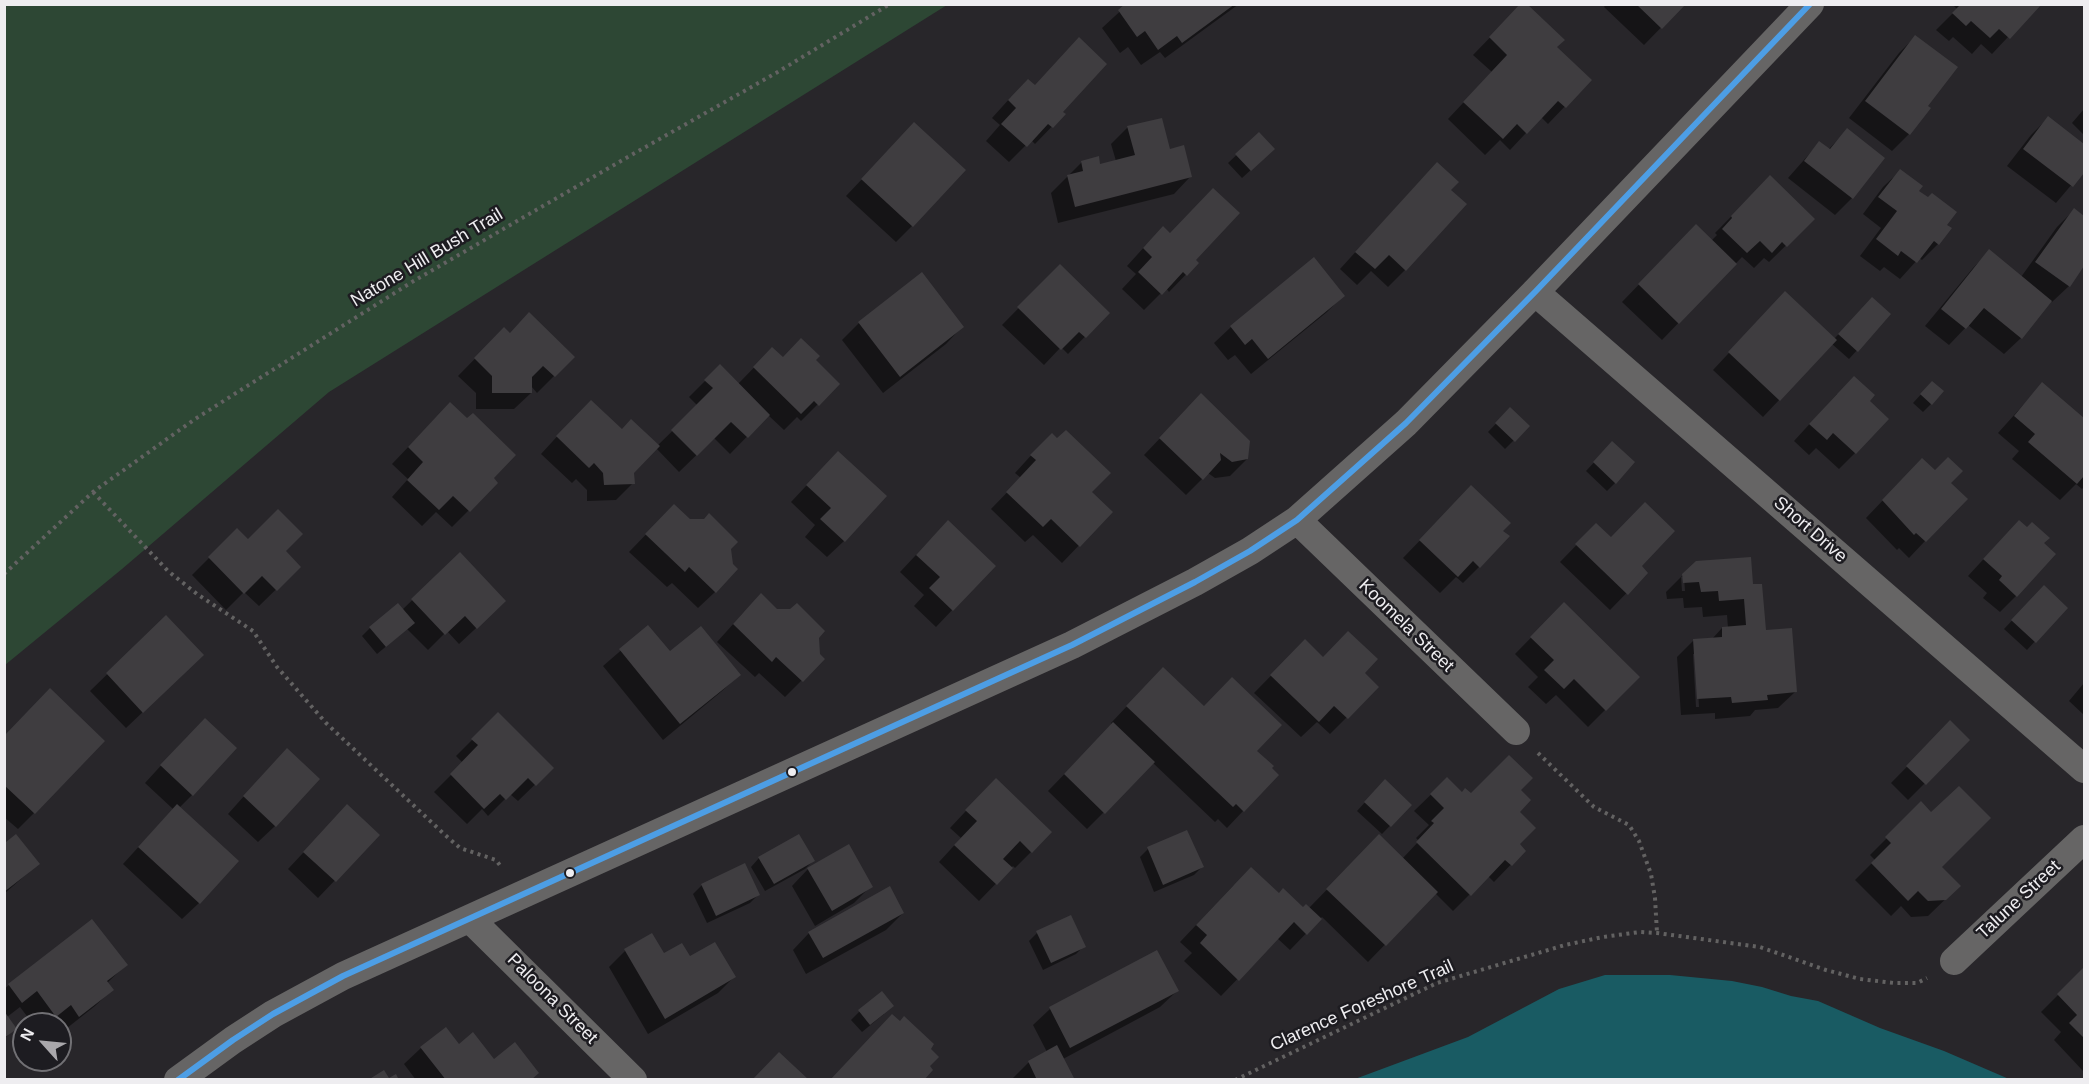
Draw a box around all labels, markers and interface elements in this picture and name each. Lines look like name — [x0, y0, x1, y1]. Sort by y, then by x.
street label: Natone Hill Bush Trail — [347, 204, 507, 312]
street label: Short Drive — [1769, 492, 1851, 568]
street label: Koomela Street — [1354, 575, 1458, 677]
unlabelled marker — [786, 766, 798, 778]
street label: Talune Street — [1973, 856, 2065, 944]
unlabelled marker — [564, 867, 576, 879]
street label: Paloona Street — [502, 949, 602, 1049]
street label: Clarence Foreshore Trail — [1267, 956, 1457, 1056]
north arrow — [12, 1012, 72, 1072]
text: N — [17, 1025, 37, 1044]

